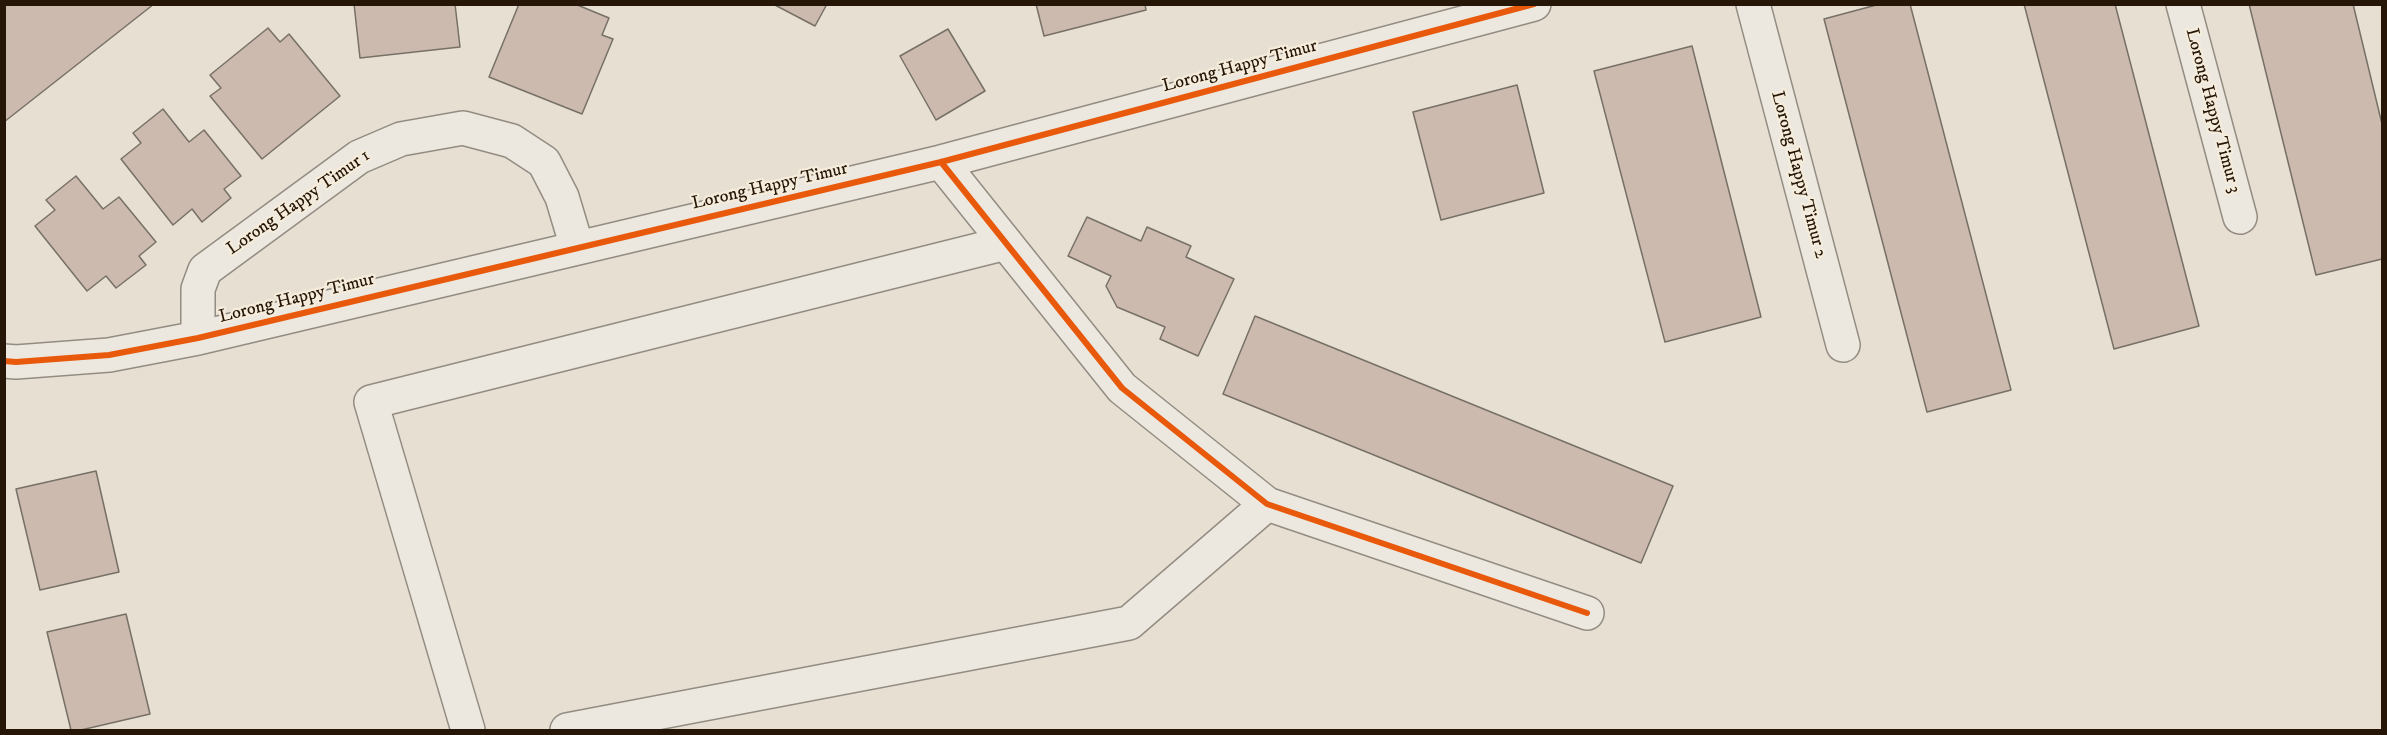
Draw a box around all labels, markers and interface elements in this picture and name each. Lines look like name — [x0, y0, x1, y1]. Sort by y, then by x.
street label: Lorong Happy Timur 3 — [2180, 26, 2244, 196]
street label: Lorong Happy Timur — [1160, 36, 1320, 98]
street label: Lorong Happy Timur 2 — [1765, 89, 1831, 261]
street label: Lorong Happy Timur 1 — [223, 145, 375, 261]
street label: Lorong Happy Timur — [690, 159, 850, 215]
street label: Lorong Happy Timur — [217, 269, 377, 329]

